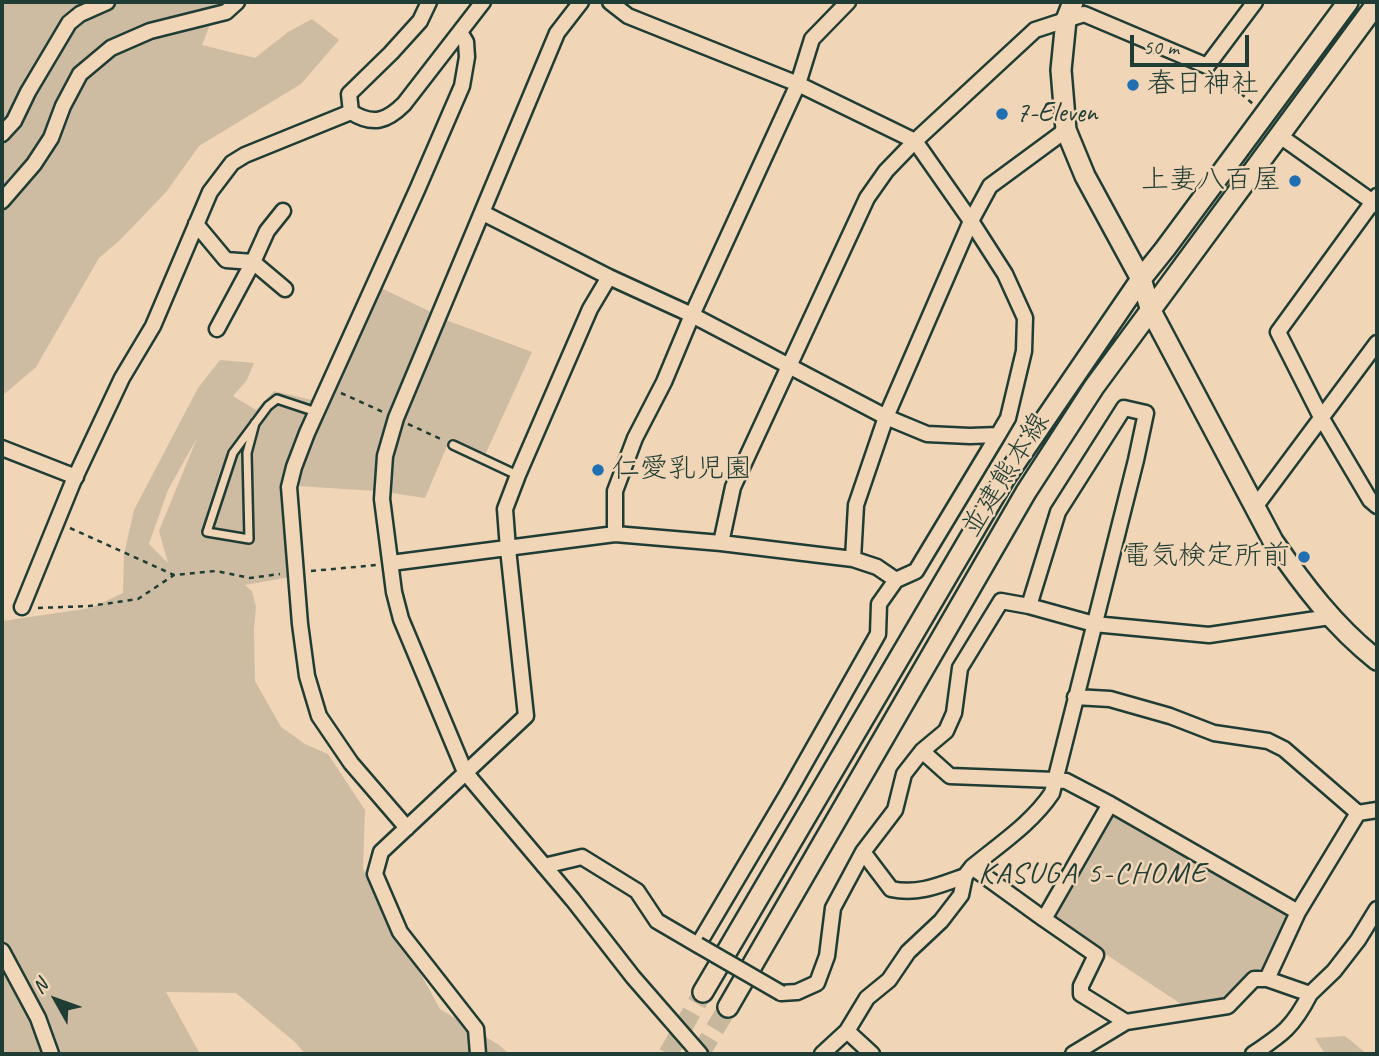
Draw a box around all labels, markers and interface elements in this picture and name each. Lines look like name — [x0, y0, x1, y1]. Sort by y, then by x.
scale bar — [1134, 21, 1253, 65]
text: 50 m — [1143, 34, 1179, 60]
place label: 春日神社 — [1147, 68, 1259, 102]
marker: 春日神社 — [1125, 77, 1141, 93]
place label: 7-Eleven — [1016, 97, 1097, 131]
marker: 7-Eleven — [994, 106, 1010, 122]
place label: 上妻八百屋 — [1141, 164, 1281, 198]
marker: 上妻八百屋 — [1287, 173, 1303, 189]
street label: 並建熊本線 — [955, 407, 1057, 543]
place label: 仁愛乳児園 — [612, 453, 752, 487]
marker: 仁愛乳児園 — [590, 462, 606, 478]
place label: 電気検定所前 — [1122, 540, 1290, 574]
marker: 電気検定所前 — [1296, 549, 1312, 565]
district label: KASUGA 5-CHOME — [980, 856, 1206, 892]
north arrow — [21, 965, 91, 1035]
text: N — [27, 974, 53, 999]

